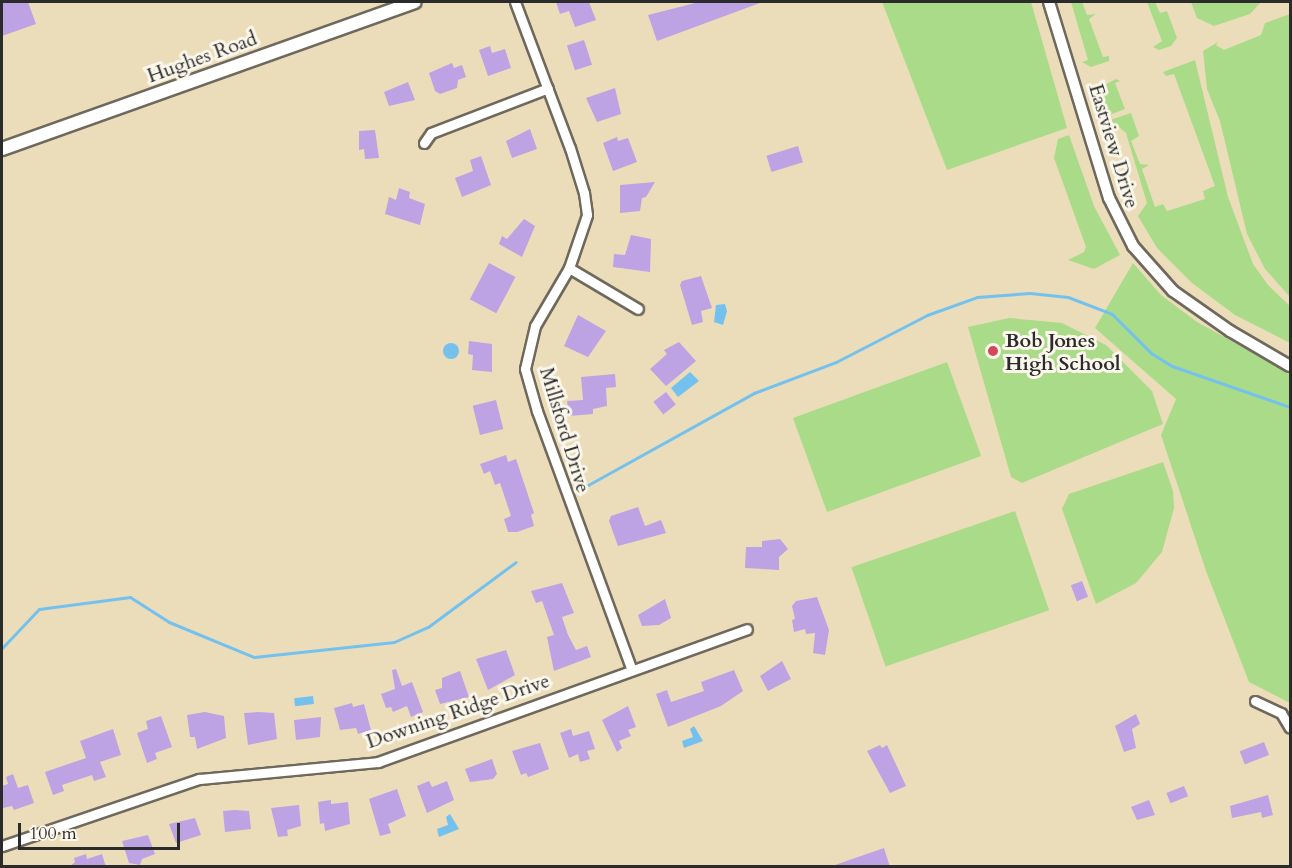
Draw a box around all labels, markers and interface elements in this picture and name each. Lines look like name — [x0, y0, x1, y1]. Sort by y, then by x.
street label: Hughes Road — [144, 26, 260, 88]
street label: Eastview Drive — [1084, 81, 1144, 211]
place label: Bob Jones High School — [1005, 328, 1121, 375]
marker: Bob Jones High School — [986, 344, 1000, 358]
street label: Millsford Drive — [535, 364, 595, 496]
street label: Downing Ridge Drive — [363, 668, 553, 754]
scale bar — [21, 811, 183, 849]
text: 100 m — [29, 821, 77, 846]

